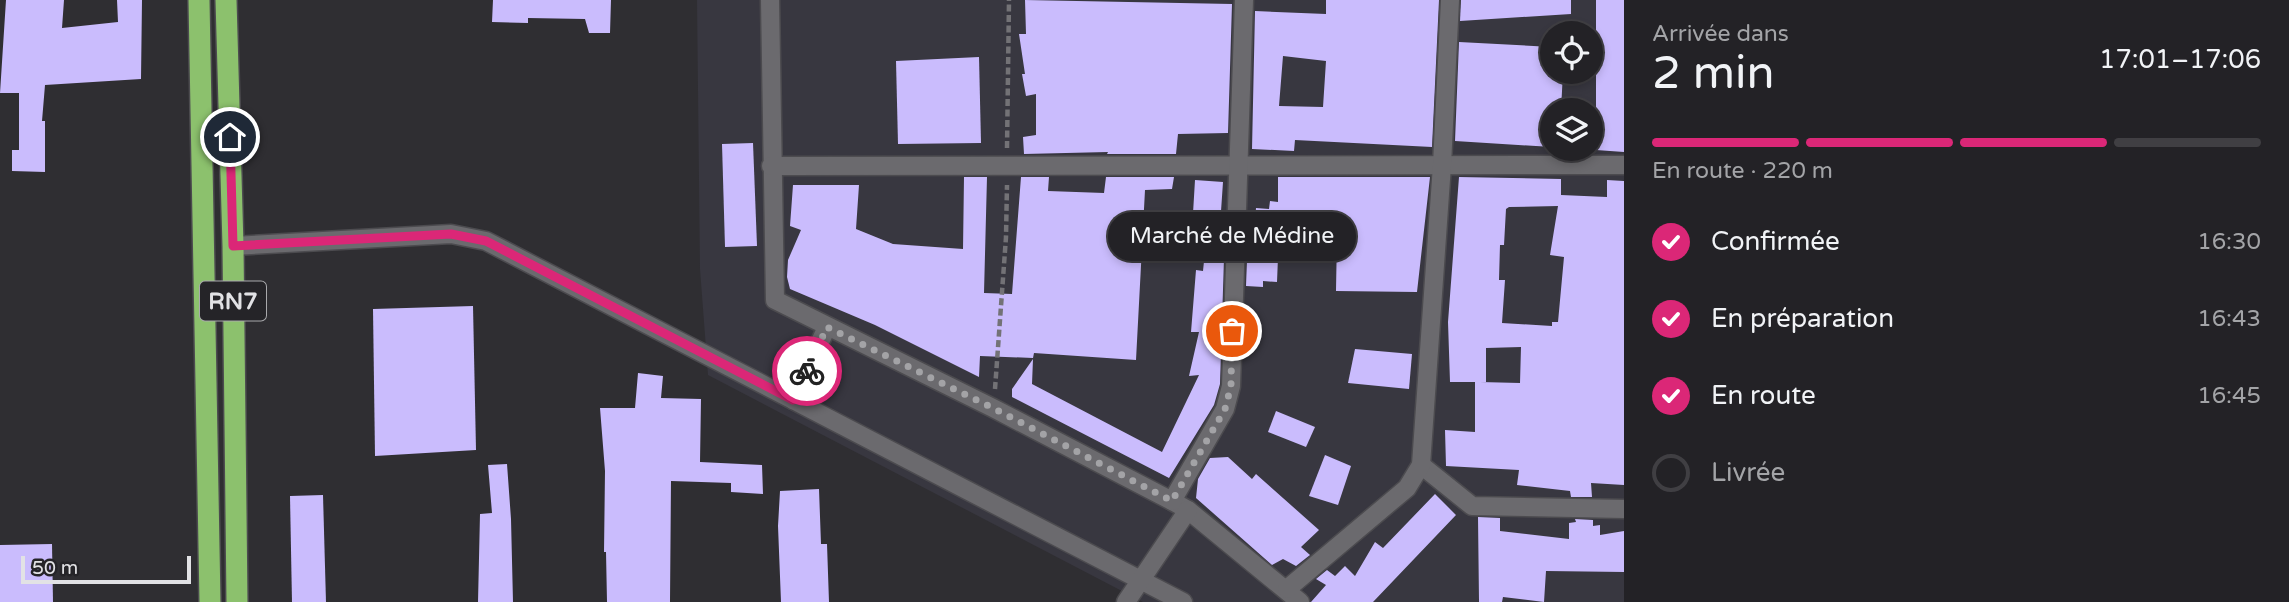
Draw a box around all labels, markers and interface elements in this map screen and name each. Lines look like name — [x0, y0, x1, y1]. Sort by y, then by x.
text: Arrivée dans — [1652, 20, 1789, 48]
map controls — [1540, 21, 1603, 161]
button: locate — [1540, 21, 1603, 84]
text: 17:01–17:06 — [2099, 44, 2261, 75]
text: 2 min — [1652, 46, 1775, 101]
button: layers — [1540, 98, 1603, 161]
pin — [200, 107, 260, 167]
icon: home — [211, 118, 249, 156]
text: En route · 220 m — [1652, 157, 1833, 185]
callout: Marché de Médine — [1108, 212, 1356, 261]
text: Marché de Médine — [1130, 222, 1334, 250]
icon: check — [1652, 223, 1690, 261]
text: Confirmée — [1711, 226, 1840, 257]
text: 16:30 — [2197, 228, 2261, 256]
road number: RN7 — [200, 282, 266, 320]
icon: check — [1652, 300, 1690, 338]
pin — [1202, 301, 1262, 361]
text: En préparation — [1711, 303, 1894, 334]
text: 16:43 — [2197, 305, 2261, 333]
icon: bag — [1213, 312, 1251, 350]
courier — [772, 336, 842, 406]
icon: bike — [788, 352, 826, 390]
icon: check — [1652, 377, 1690, 415]
text: En route — [1711, 380, 1816, 411]
text: 16:45 — [2197, 382, 2261, 410]
text: Livrée — [1711, 457, 1785, 488]
scale bar — [21, 553, 191, 585]
text: 50 m — [32, 557, 78, 579]

